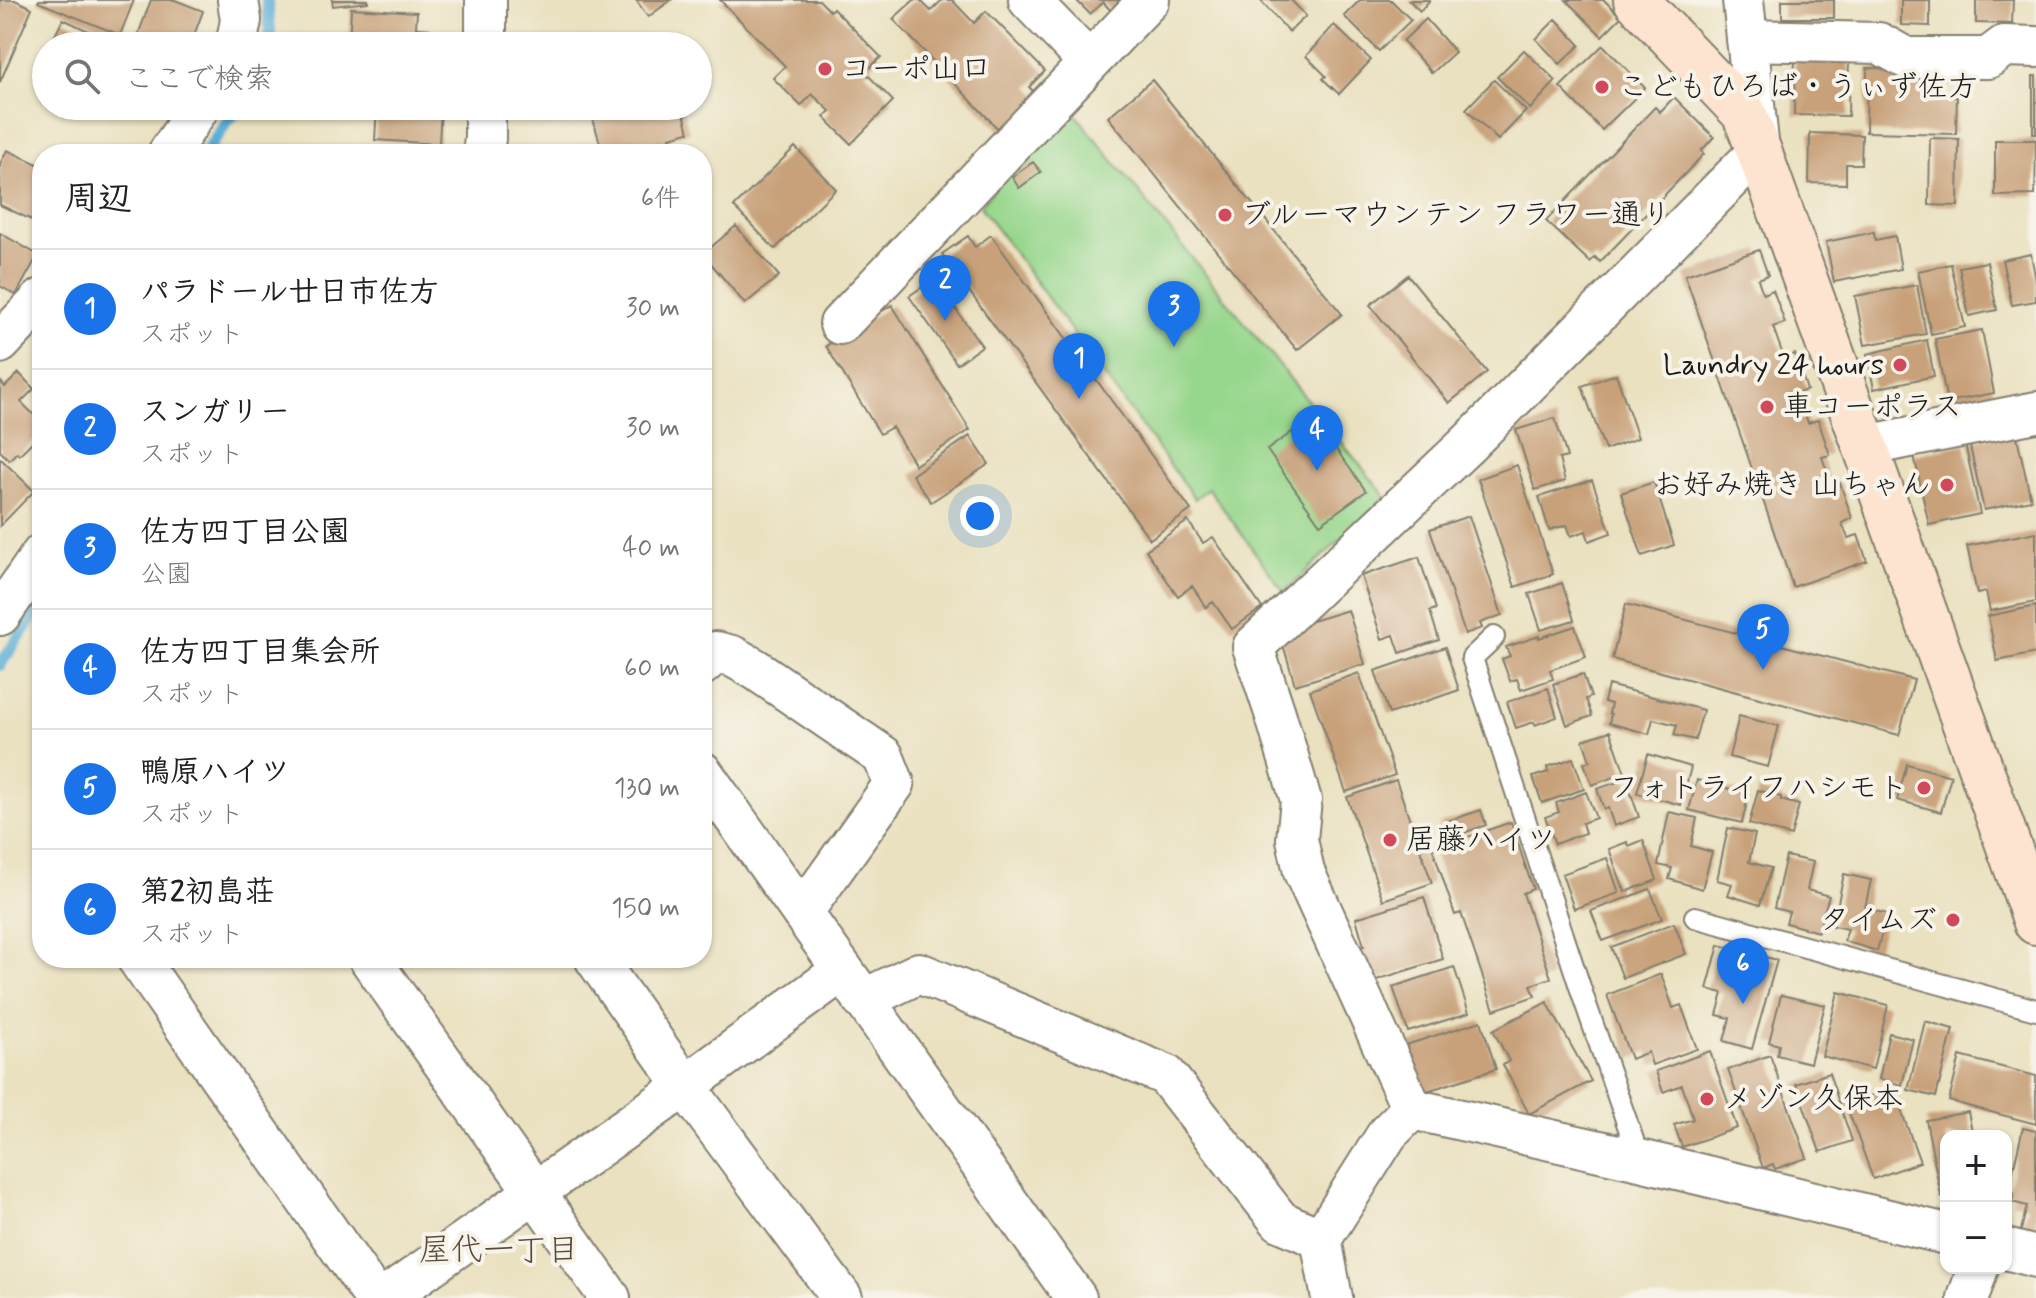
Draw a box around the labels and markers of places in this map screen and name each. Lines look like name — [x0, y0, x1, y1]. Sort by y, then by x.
place label: コーポ山口 — [841, 50, 991, 89]
marker: コーポ山口 — [816, 60, 834, 78]
place label: こどもひろば・うぃず佐方 — [1618, 68, 1978, 107]
marker: こどもひろば・うぃず佐方 — [1593, 78, 1611, 96]
place label: ブルーマウンテン フラワー通り — [1241, 196, 1672, 235]
marker: ブルーマウンテン フラワー通り — [1216, 206, 1234, 224]
pin: 2 — [919, 255, 971, 321]
pin: 3 — [1148, 281, 1200, 347]
pin: 1 — [1053, 333, 1105, 399]
place label: Laundry 24 hours — [1663, 346, 1884, 385]
marker: Laundry 24 hours — [1891, 356, 1909, 374]
place label: 車コーポラス — [1783, 388, 1962, 427]
marker: 車コーポラス — [1758, 398, 1776, 416]
pin: 4 — [1291, 405, 1343, 471]
place label: お好み焼き 山ちゃん — [1653, 466, 1931, 505]
marker: お好み焼き 山ちゃん — [1938, 476, 1956, 494]
pin: 5 — [1737, 604, 1789, 670]
place label: フォトライフハシモト — [1609, 769, 1908, 808]
marker: フォトライフハシモト — [1915, 779, 1933, 797]
place label: 居藤ハイツ — [1406, 821, 1556, 860]
marker: 居藤ハイツ — [1381, 831, 1399, 849]
place label: タイムズ — [1819, 901, 1937, 940]
marker: タイムズ — [1944, 911, 1962, 929]
pin: 6 — [1717, 938, 1769, 1004]
place label: メゾン久保本 — [1723, 1080, 1903, 1119]
marker: メゾン久保本 — [1698, 1090, 1716, 1108]

